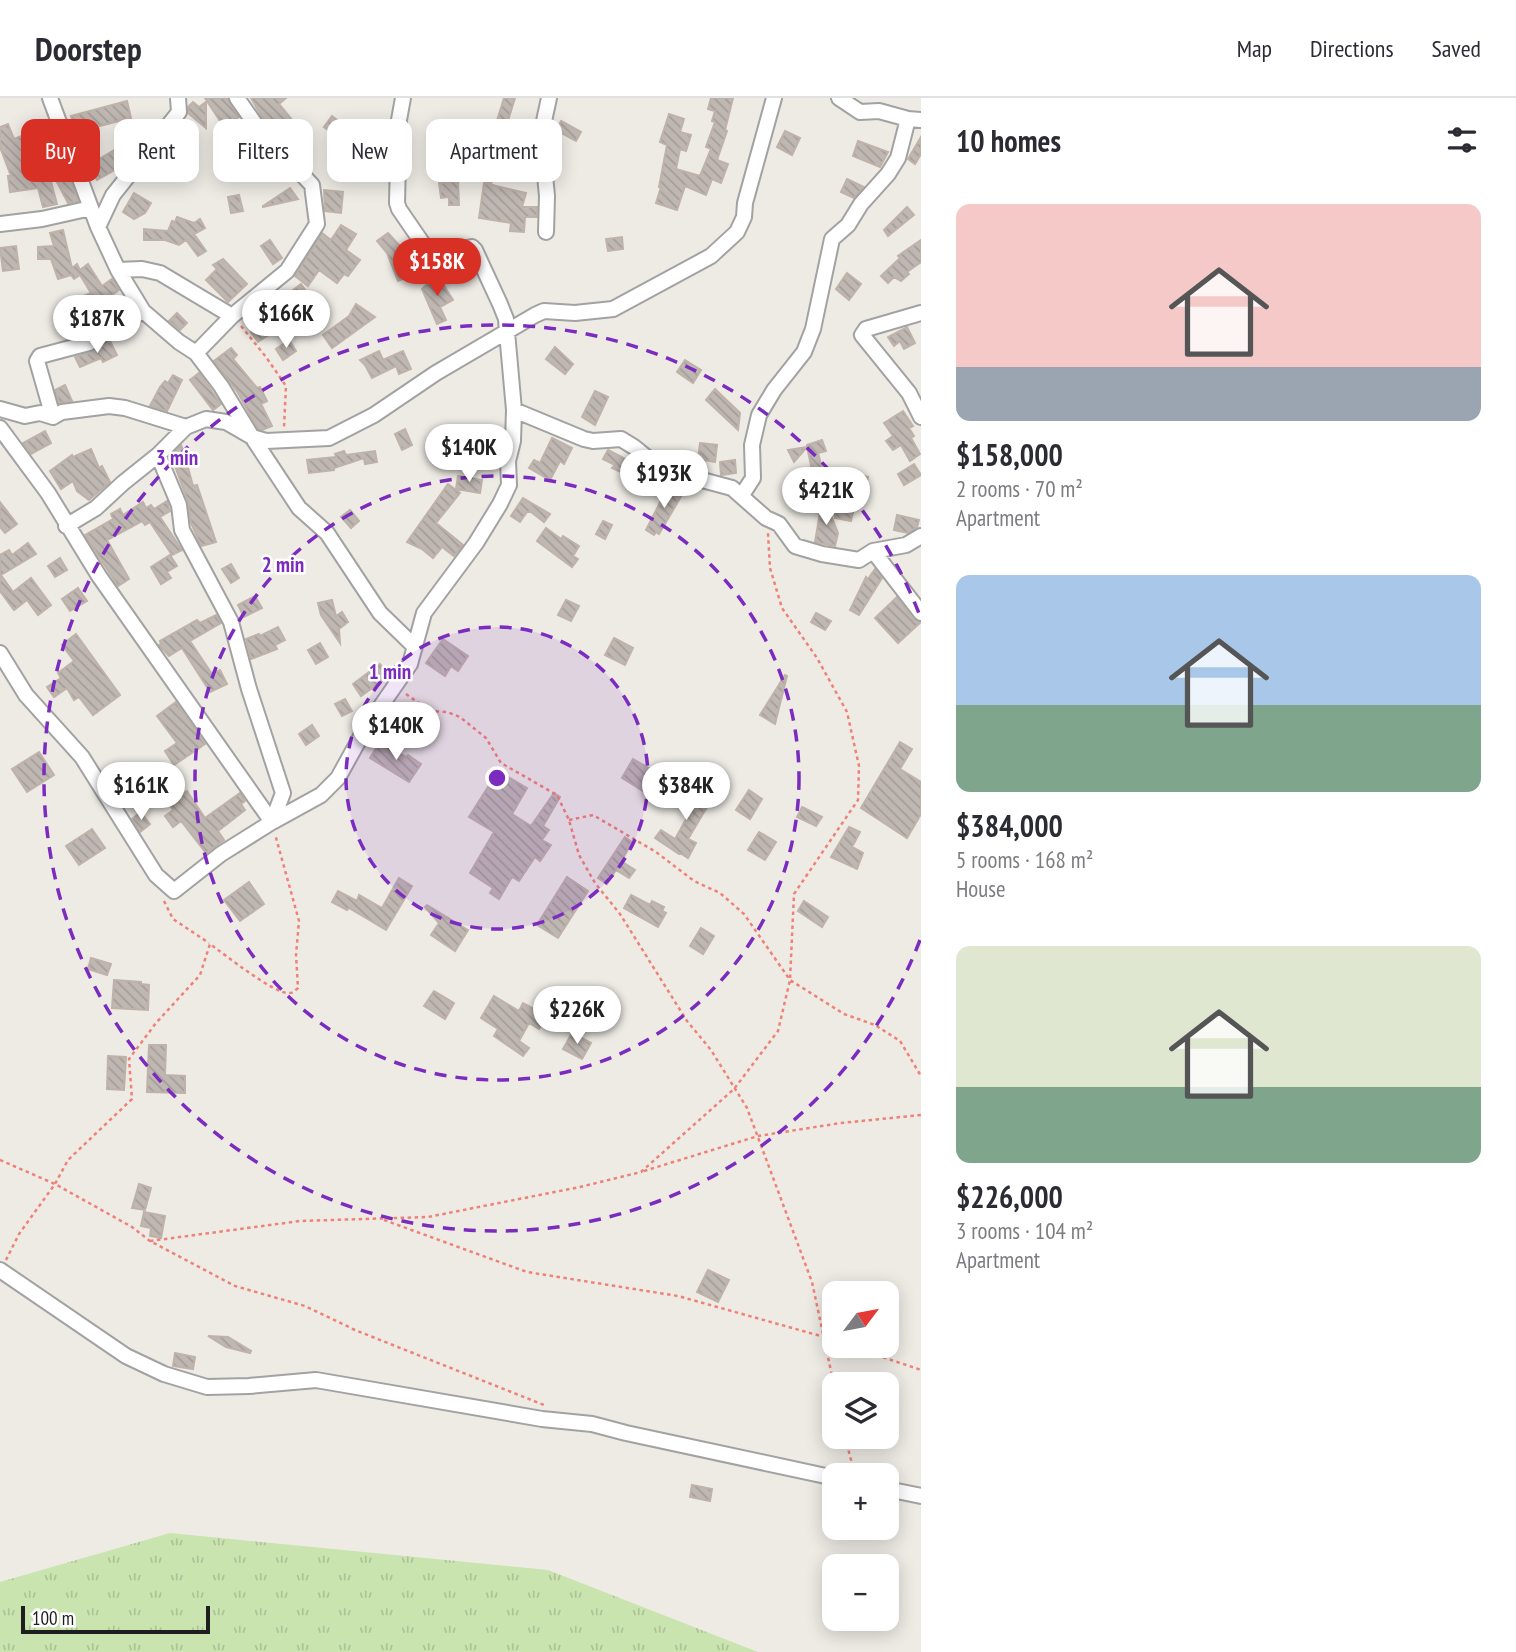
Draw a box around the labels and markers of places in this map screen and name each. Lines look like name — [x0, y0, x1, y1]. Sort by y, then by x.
pin: $158K — [388, 238, 486, 298]
pin: $166K — [237, 290, 335, 350]
pin: $187K — [48, 296, 146, 355]
pin: $140K — [420, 424, 518, 484]
pin: $193K — [615, 450, 713, 510]
pin: $421K — [777, 468, 875, 527]
pin: $140K — [347, 702, 445, 762]
pin: $161K — [92, 762, 190, 822]
pin: $384K — [637, 762, 735, 822]
centre of rings — [485, 766, 509, 790]
pin: $226K — [528, 986, 626, 1046]

